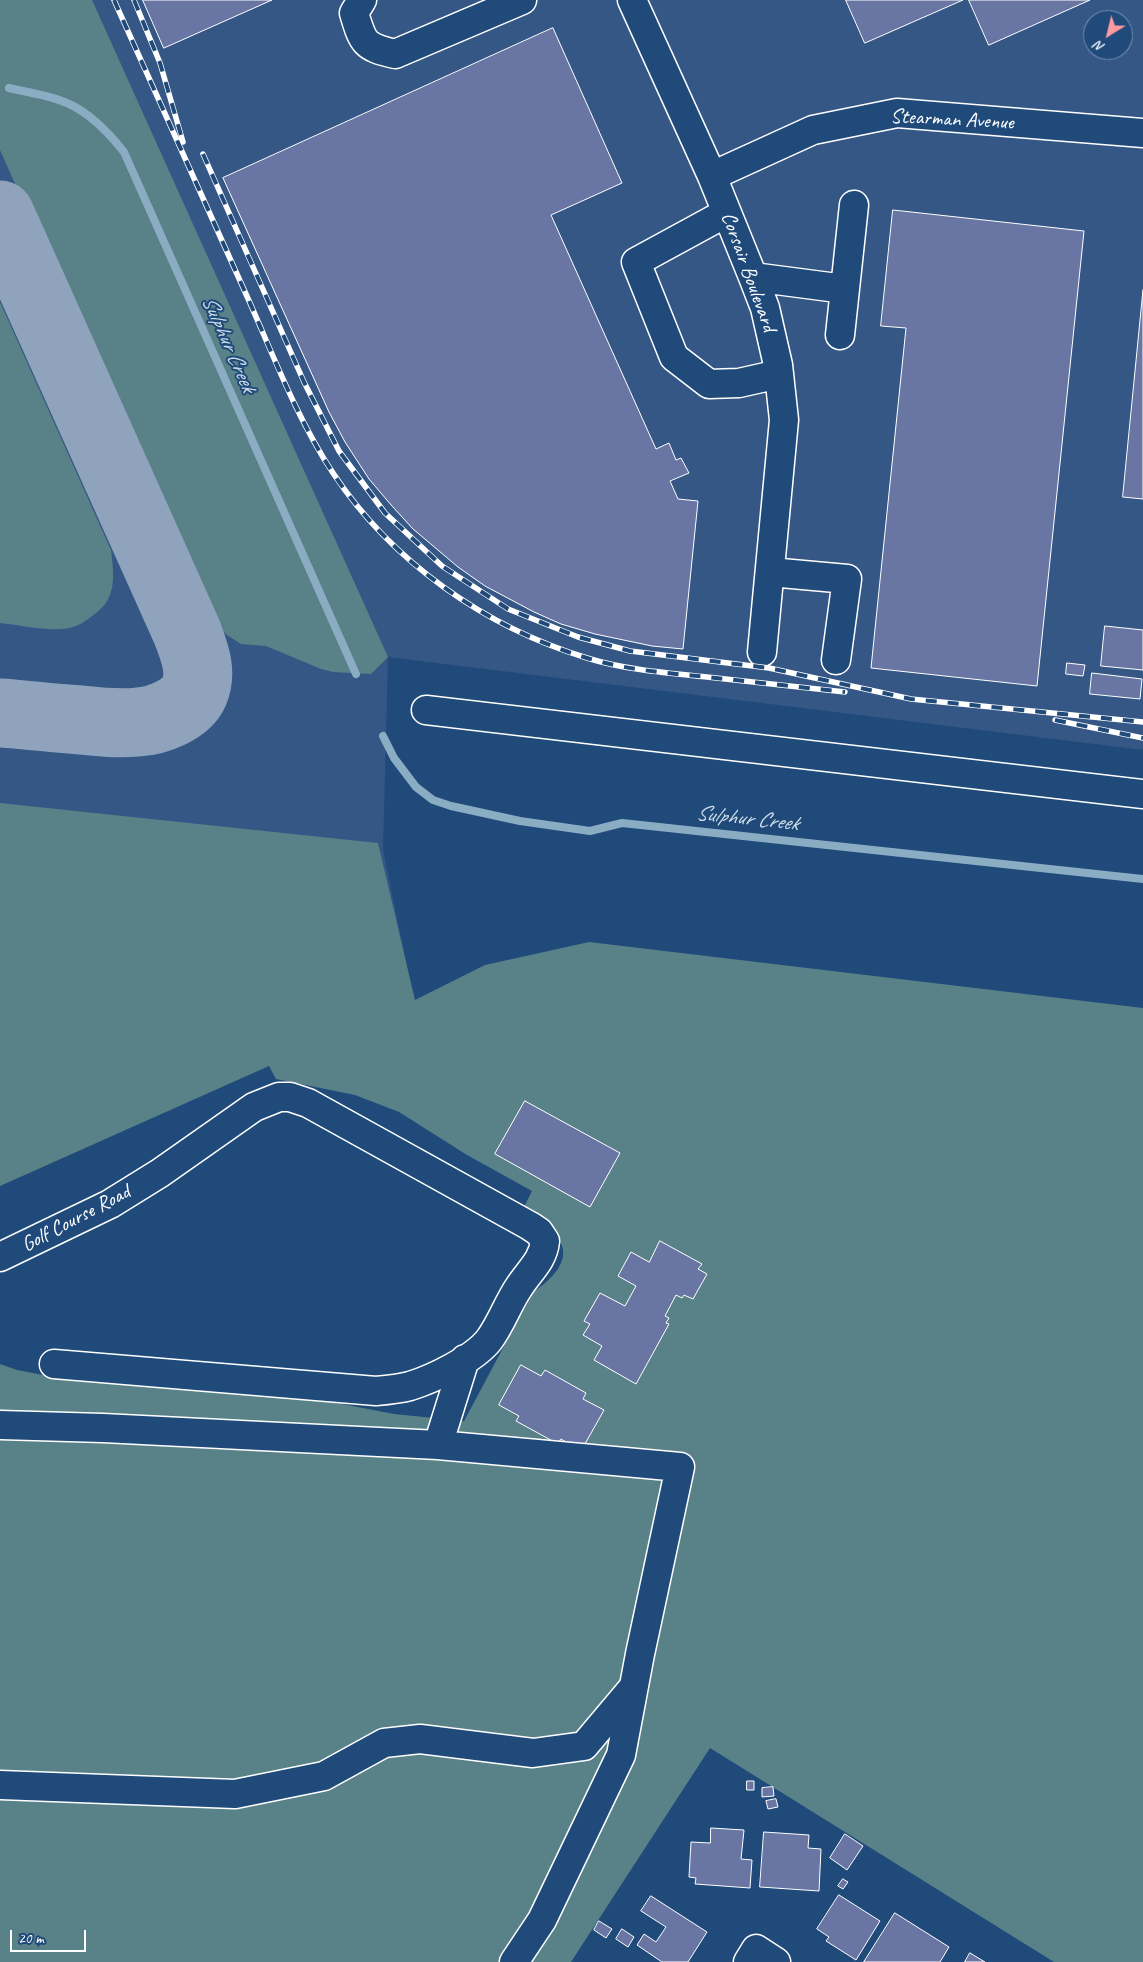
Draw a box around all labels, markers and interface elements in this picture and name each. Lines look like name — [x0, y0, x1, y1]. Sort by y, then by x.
north arrow — [1083, 10, 1133, 60]
text: N — [1091, 37, 1108, 56]
street label: Stearman Avenue — [890, 104, 1014, 136]
street label: Corsair Boulevard — [715, 209, 781, 335]
water label: Sulphur Creek — [195, 292, 261, 396]
water label: Sulphur Creek — [695, 801, 799, 837]
street label: Golf Course Road — [17, 1180, 135, 1258]
scale bar — [12, 1920, 89, 1952]
text: 20 m — [18, 1929, 44, 1948]

